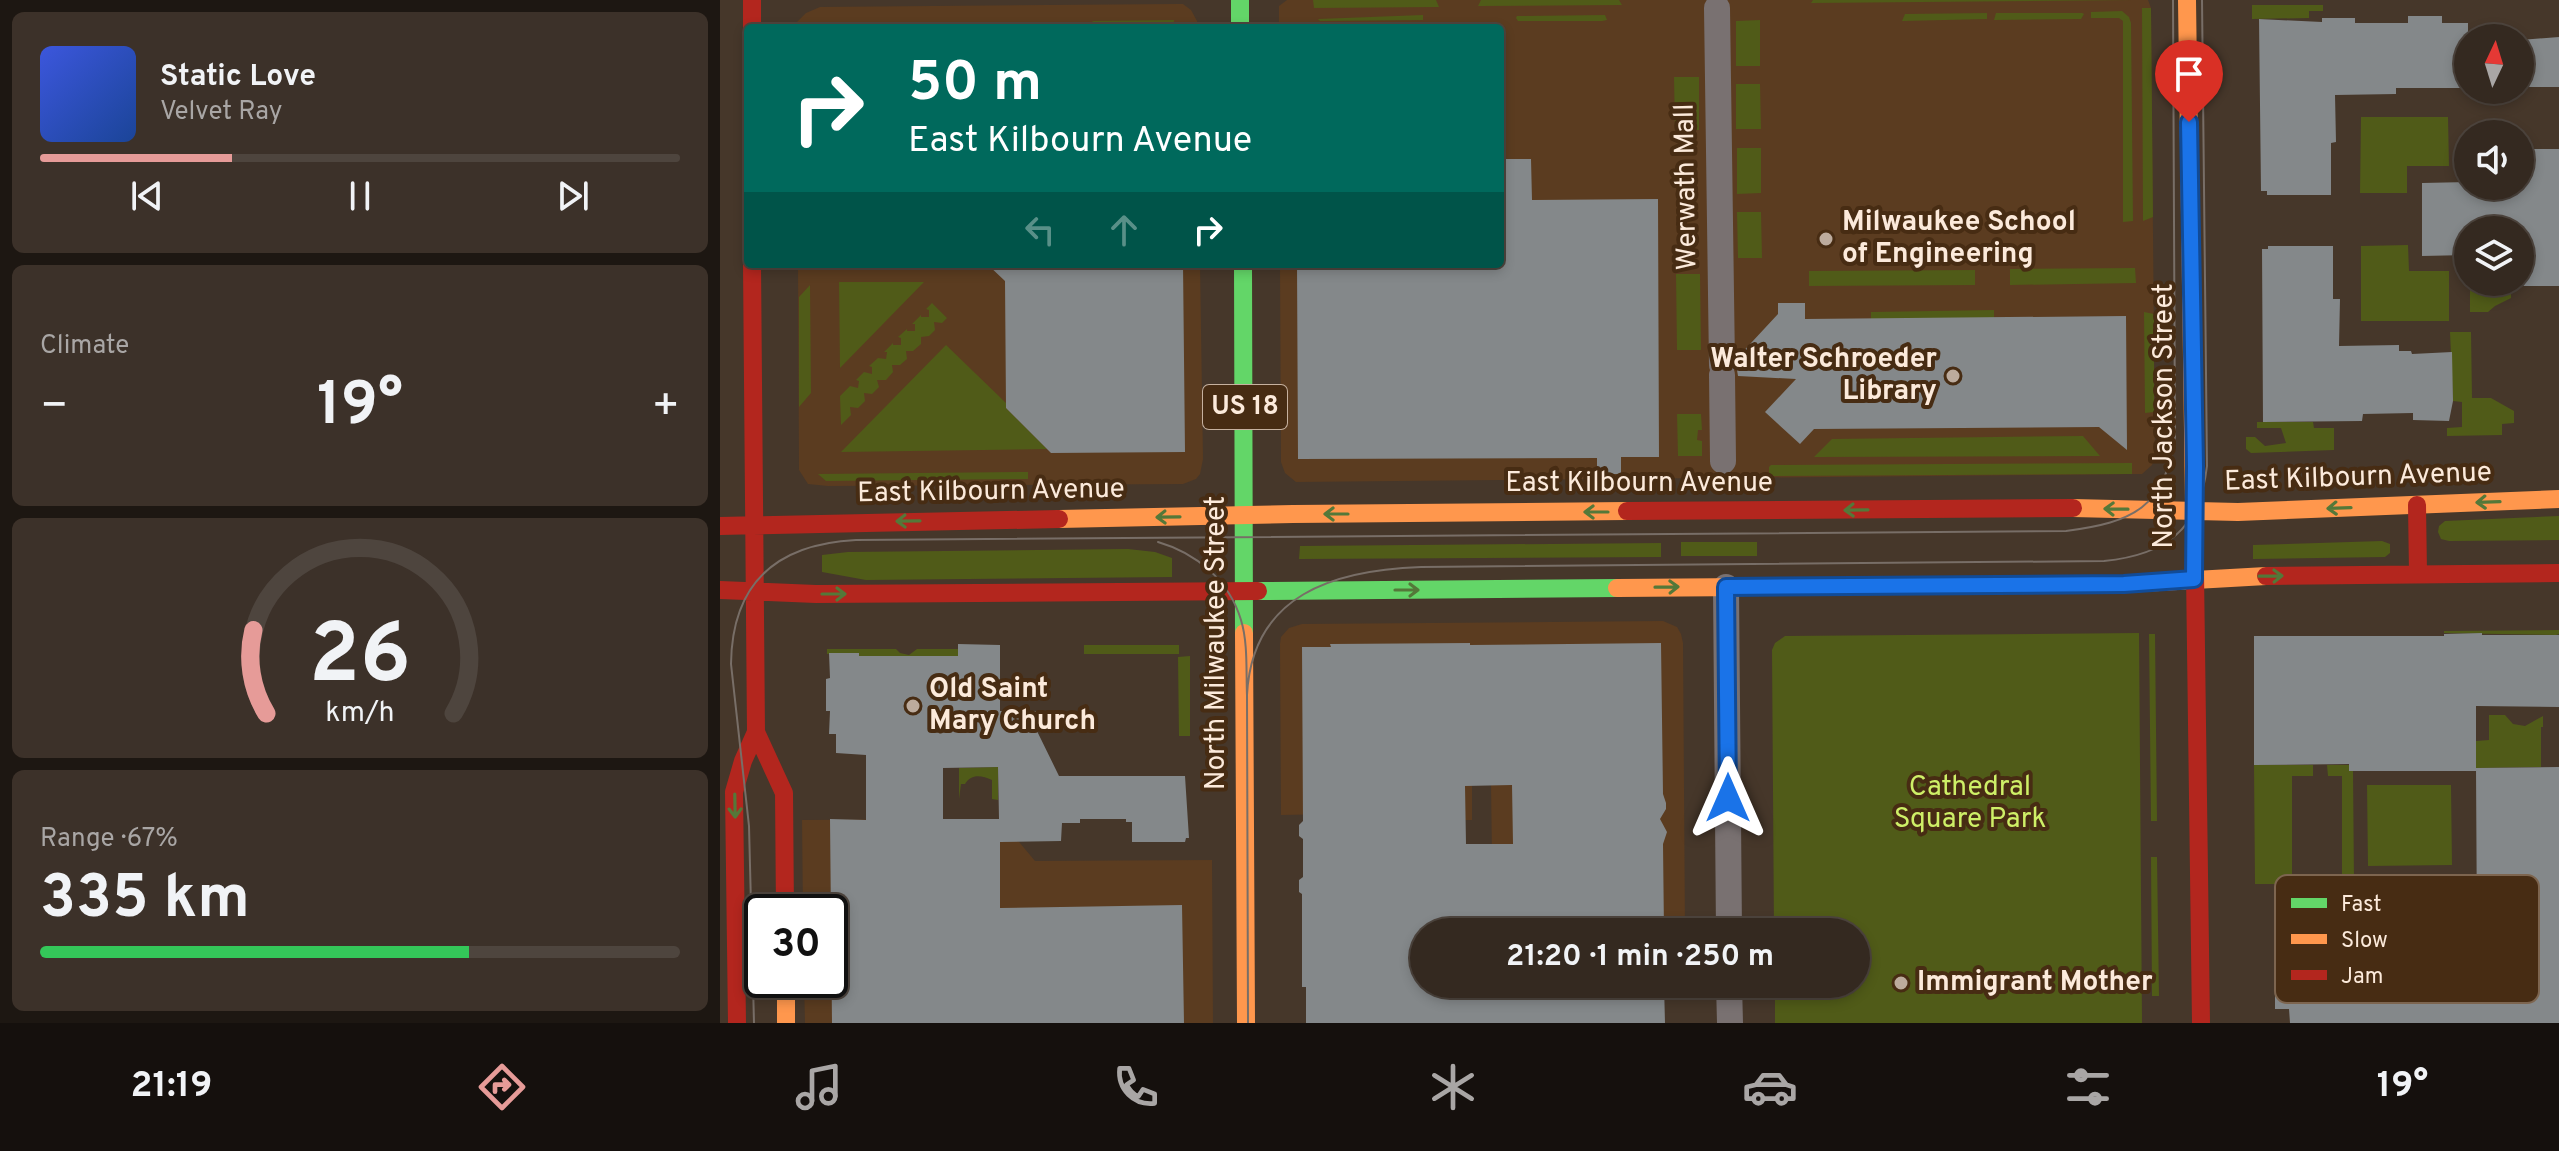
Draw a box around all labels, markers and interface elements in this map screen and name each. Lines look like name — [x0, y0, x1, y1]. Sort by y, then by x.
north arrow — [2454, 24, 2534, 104]
map controls — [2454, 24, 2534, 296]
pin — [2155, 40, 2223, 122]
text: 50 m — [908, 50, 1042, 120]
icon: arrive — [2167, 52, 2211, 96]
icon: right — [776, 56, 880, 160]
text: Static Love — [160, 59, 316, 96]
text: Velvet Ray — [160, 96, 283, 129]
street label: Werwath Mall — [1668, 103, 1706, 271]
text: East Kilbourn Avenue — [908, 119, 1252, 165]
button: sound — [2454, 120, 2534, 200]
icon: previous — [125, 174, 169, 218]
icon: pause — [338, 174, 382, 218]
icon: next — [551, 174, 595, 218]
place label: Milwaukee School of Engineering — [1842, 205, 2076, 273]
icon: left — [1018, 208, 1062, 252]
icon: ahead — [1102, 208, 1146, 252]
icon: right — [1186, 208, 1230, 252]
button: layers — [2454, 216, 2534, 296]
marker: Milwaukee School of Engineering — [1817, 230, 1835, 248]
street label: North Jackson Street — [2147, 283, 2183, 549]
text: Climate — [40, 330, 129, 363]
place label: Walter Schroeder Library — [1710, 342, 1937, 410]
marker: Walter Schroeder Library — [1944, 367, 1962, 385]
text: 19° — [317, 370, 403, 446]
text: − — [40, 380, 68, 436]
text: + — [652, 380, 680, 436]
road number: US 18 — [1203, 385, 1287, 429]
street label: East Kilbourn Avenue — [2224, 455, 2492, 501]
street label: East Kilbourn Avenue — [1505, 466, 1773, 502]
street label: East Kilbourn Avenue — [857, 472, 1125, 512]
one-way arrow — [2475, 494, 2502, 509]
street label: North Milwaukee Street — [1199, 496, 1235, 790]
one-way arrow — [2326, 500, 2353, 515]
one-way arrow — [2103, 501, 2130, 517]
one-way arrow — [1843, 502, 1870, 518]
one-way arrow — [1583, 504, 1610, 520]
one-way arrow — [1323, 506, 1350, 522]
one-way arrow — [1155, 509, 1182, 525]
one-way arrow — [895, 513, 922, 529]
one-way arrow — [2257, 568, 2284, 583]
one-way arrow — [1653, 579, 1680, 595]
one-way arrow — [1393, 582, 1420, 598]
one-way arrow — [820, 586, 847, 602]
text: 26 — [309, 606, 411, 711]
place label: Old Saint Mary Church — [929, 672, 1096, 740]
text: km/h — [325, 696, 395, 732]
marker: Old Saint Mary Church — [904, 697, 922, 715]
position arrow — [1686, 756, 1770, 840]
park label: Cathedral Square Park — [1894, 770, 2046, 838]
one-way arrow — [727, 792, 742, 819]
text: Range · 67% — [40, 823, 178, 856]
text: 335 km — [40, 863, 250, 939]
legend — [2275, 875, 2539, 1003]
text: Fast — [2341, 892, 2382, 919]
speed limit sign: 30 — [744, 894, 848, 998]
text: Slow — [2341, 928, 2388, 955]
text: 21:20 · 1 min · 250 m — [1506, 939, 1774, 976]
text: Jam — [2341, 964, 2384, 991]
place label: Immigrant Mother — [1917, 965, 2153, 1001]
marker: Immigrant Mother — [1892, 974, 1910, 992]
icon: directions — [474, 1059, 530, 1115]
icon: music — [791, 1059, 847, 1115]
icon: phone — [1108, 1059, 1164, 1115]
icon: climate — [1425, 1059, 1481, 1115]
icon: car — [1742, 1059, 1798, 1115]
icon: filters — [2060, 1059, 2116, 1115]
text: 21:19 — [131, 1064, 212, 1110]
text: 19° — [2377, 1064, 2428, 1110]

